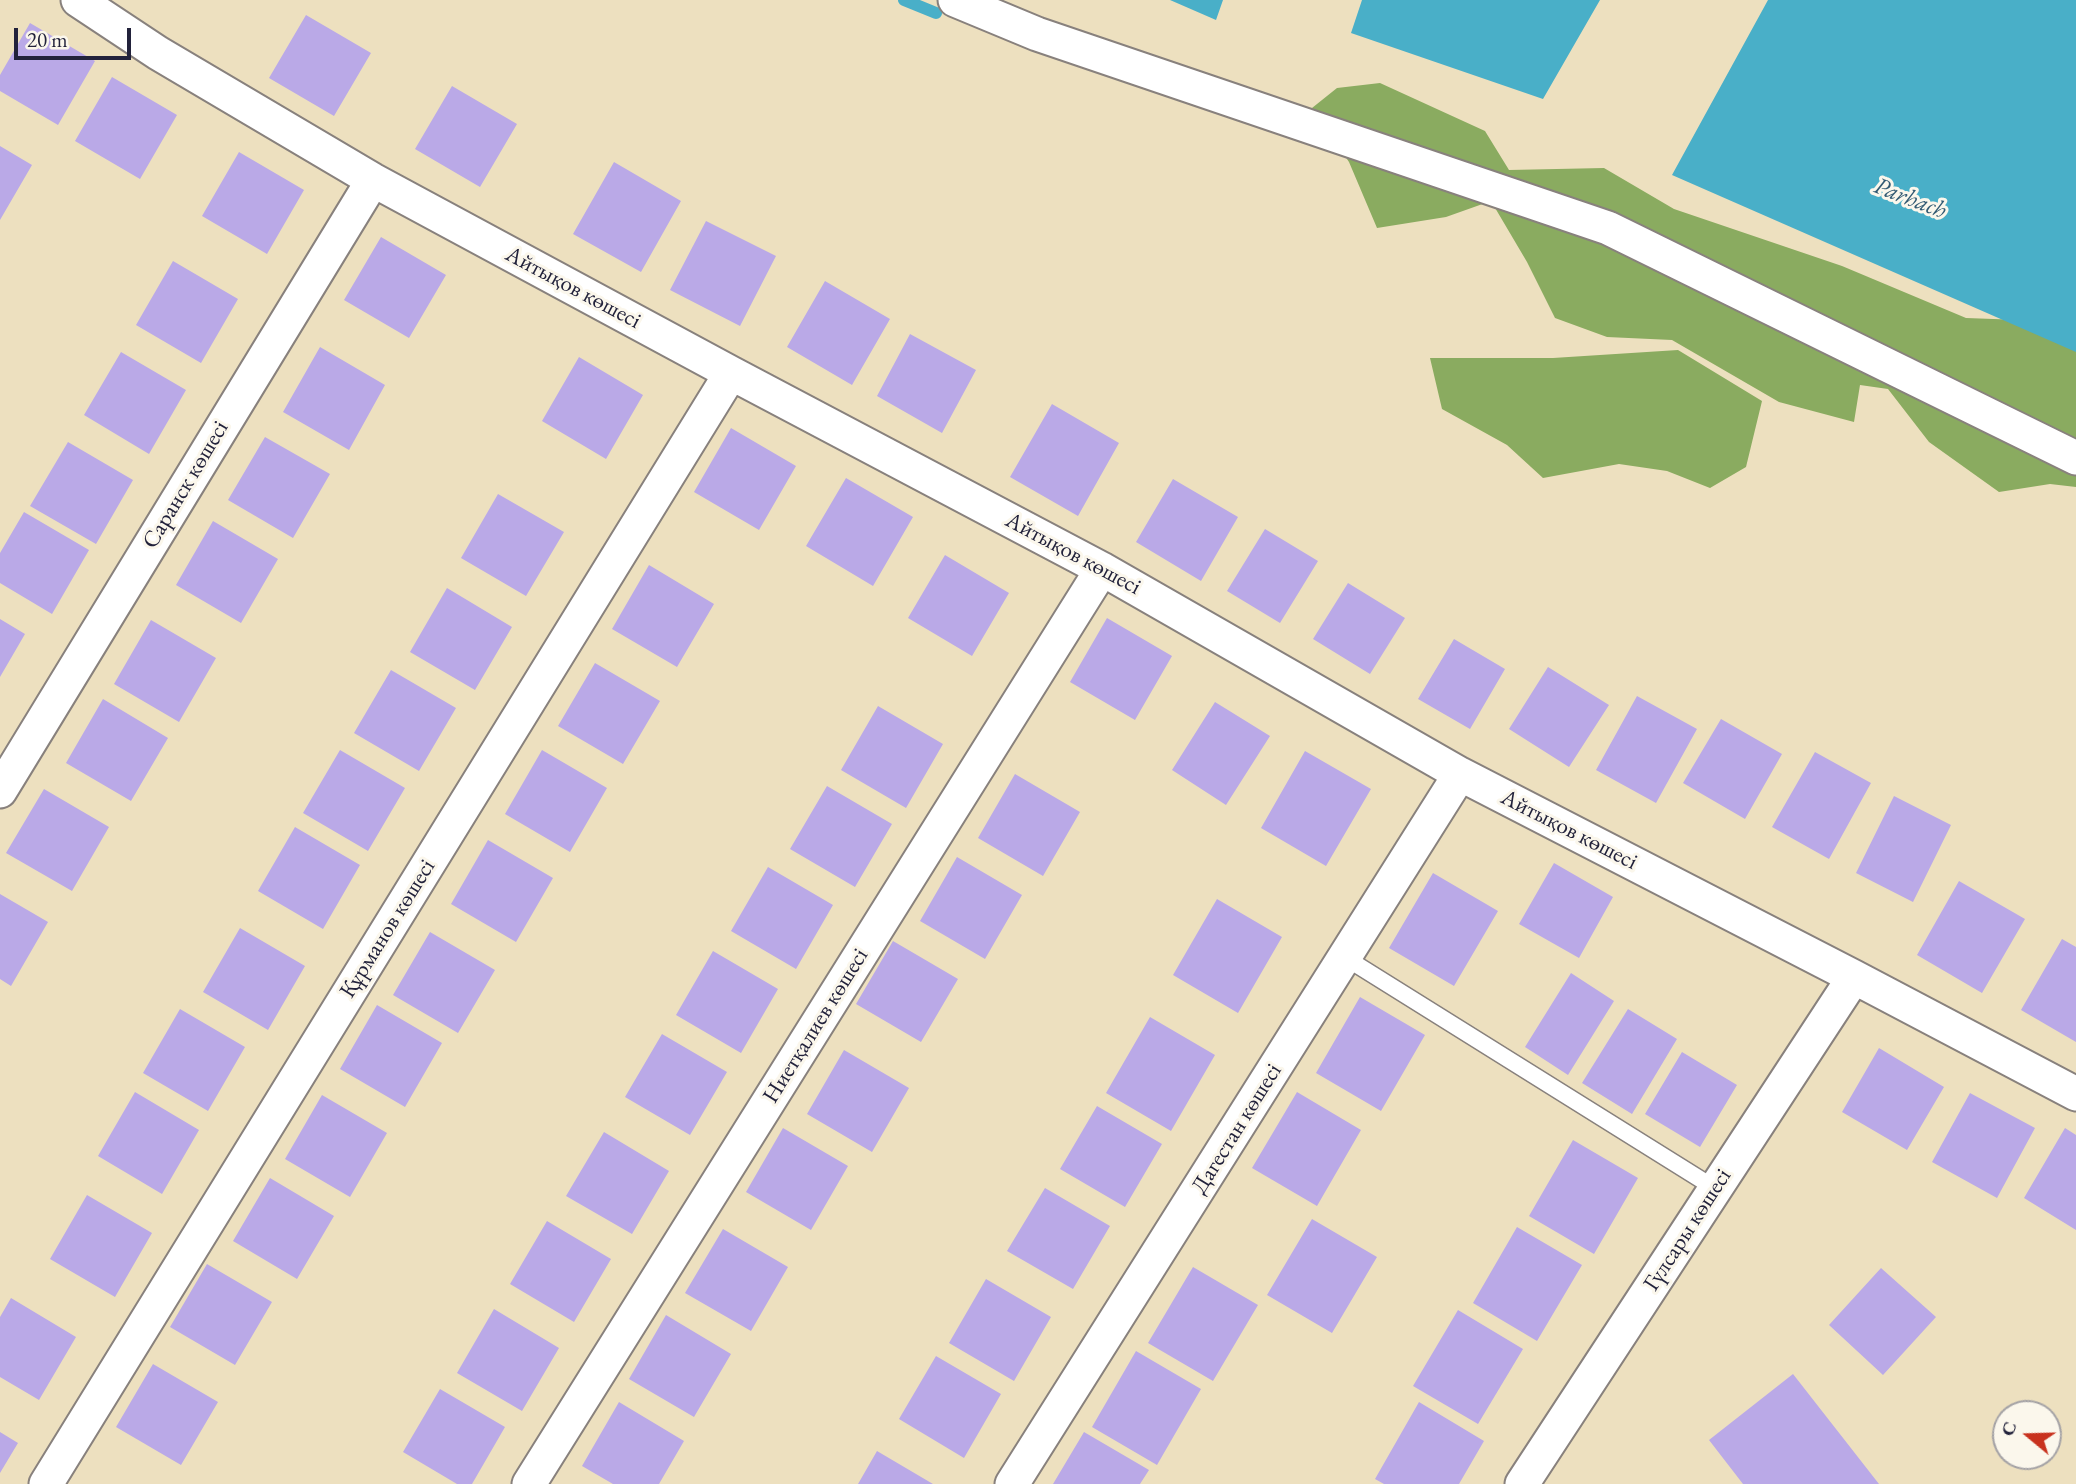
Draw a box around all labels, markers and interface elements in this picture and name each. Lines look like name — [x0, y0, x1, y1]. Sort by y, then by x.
scale bar — [18, 14, 135, 58]
text: 20 m — [27, 26, 68, 53]
water label: Parhach — [1870, 172, 1950, 226]
street label: Айтықов көшесі — [501, 241, 645, 335]
street label: Саранск көшесі — [137, 416, 235, 554]
street label: Айтықов көшесі — [1001, 507, 1145, 601]
street label: Айтықов көшесі — [1496, 784, 1642, 876]
street label: Құрманов көшесі — [334, 855, 442, 1003]
street label: Ниетқалиев көшесі — [757, 944, 875, 1108]
street label: Дагестан көшесі — [1186, 1059, 1288, 1199]
street label: Гүлсары көшесі — [1638, 1164, 1738, 1296]
north arrow — [1992, 1400, 2062, 1470]
text: С — [1995, 1418, 2023, 1439]

